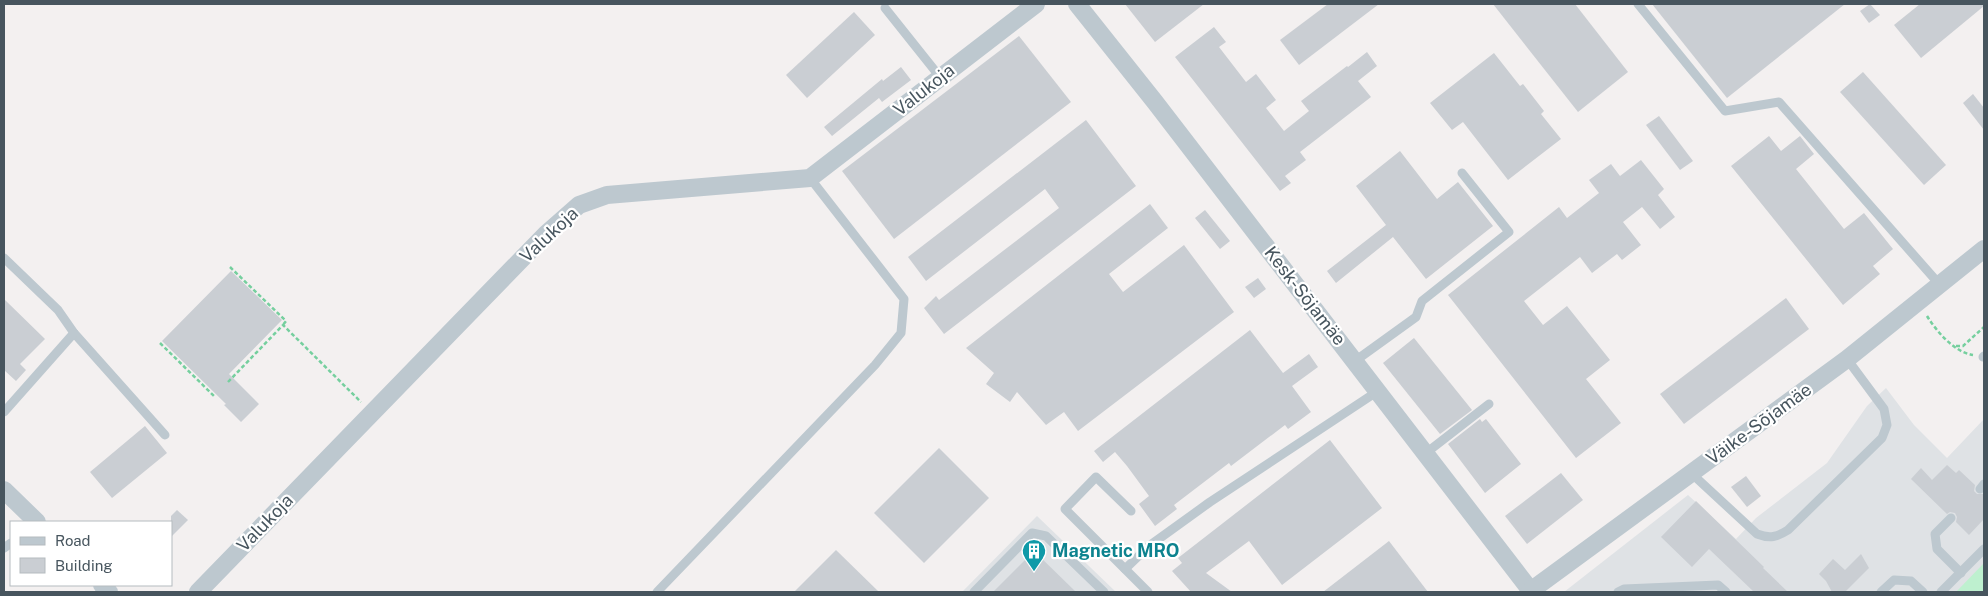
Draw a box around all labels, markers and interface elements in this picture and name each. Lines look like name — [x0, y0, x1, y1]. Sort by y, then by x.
street label: Valukoja — [889, 59, 958, 120]
street label: Valukoja — [515, 203, 582, 267]
street label: Kesk-Sõjamäe — [1260, 242, 1350, 349]
street label: Väike-Sõjamäe — [1702, 378, 1815, 469]
street label: Valukoja — [232, 490, 297, 556]
legend — [10, 521, 172, 586]
text: Road — [55, 532, 91, 549]
building icon: Magnetic MRO — [1021, 538, 1047, 572]
place label: Magnetic MRO — [1052, 540, 1179, 561]
text: Building — [55, 557, 113, 574]

